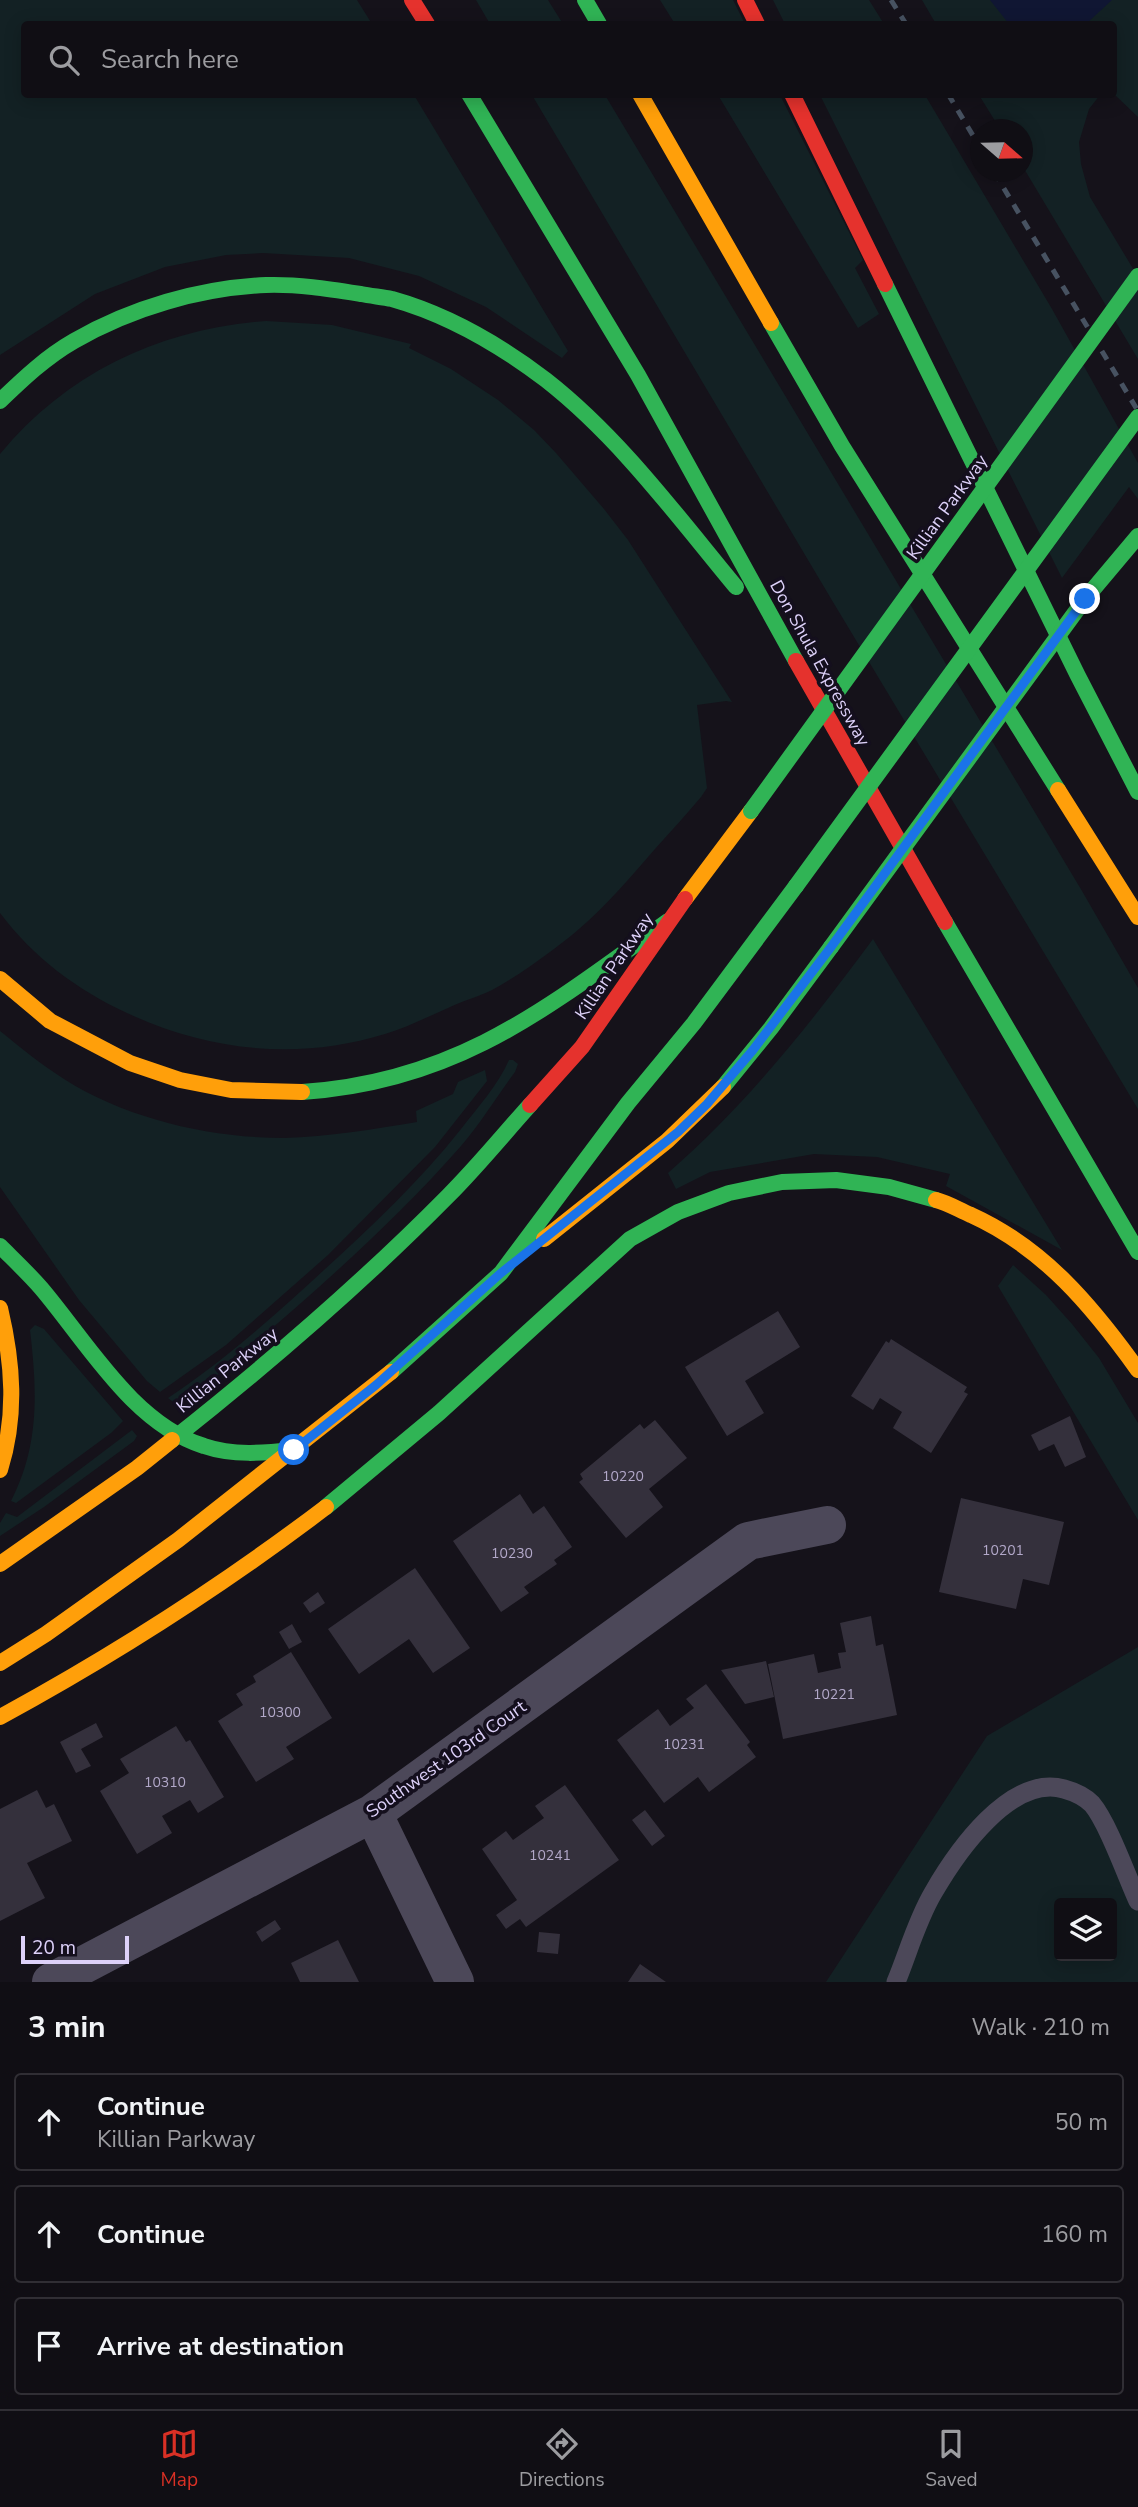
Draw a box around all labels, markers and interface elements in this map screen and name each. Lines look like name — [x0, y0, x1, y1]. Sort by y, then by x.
search box — [21, 21, 1117, 98]
icon: search — [45, 41, 83, 79]
text: Search here — [101, 42, 239, 77]
north arrow — [970, 119, 1033, 182]
street label: Killian Parkway — [901, 449, 994, 564]
street label: Don Shula Expressway — [764, 576, 876, 751]
route end — [1069, 583, 1100, 614]
street label: Killian Parkway — [569, 907, 659, 1024]
street label: Killian Parkway — [171, 1321, 283, 1418]
route start — [278, 1434, 309, 1465]
house number: 10220 — [602, 1467, 644, 1486]
house number: 10201 — [982, 1541, 1024, 1560]
house number: 10230 — [491, 1544, 533, 1563]
house number: 10221 — [813, 1685, 855, 1704]
street label: Southwest 103rd Court — [361, 1694, 531, 1823]
house number: 10300 — [259, 1703, 301, 1722]
house number: 10231 — [663, 1735, 705, 1754]
house number: 10310 — [144, 1773, 186, 1792]
house number: 10241 — [529, 1846, 571, 1865]
map controls — [1054, 1898, 1117, 1961]
button: layers — [1054, 1898, 1117, 1961]
scale bar — [21, 1933, 130, 1965]
text: 20 m — [32, 1935, 76, 1961]
text: 3 min — [28, 2007, 106, 2048]
text: Walk · 210 m — [971, 2012, 1110, 2043]
text: Continue — [97, 2089, 205, 2124]
icon: ahead — [30, 2103, 68, 2141]
text: 50 m — [1055, 2107, 1108, 2138]
text: Killian Parkway — [97, 2124, 255, 2155]
icon: ahead — [30, 2215, 68, 2253]
text: Continue — [97, 2217, 205, 2252]
text: 160 m — [1041, 2219, 1108, 2250]
icon: arrive — [30, 2327, 68, 2365]
text: Arrive at destination — [97, 2329, 344, 2364]
tab: Map — [160, 2425, 198, 2493]
tab: Directions — [519, 2425, 605, 2493]
tab: Saved — [925, 2425, 978, 2493]

